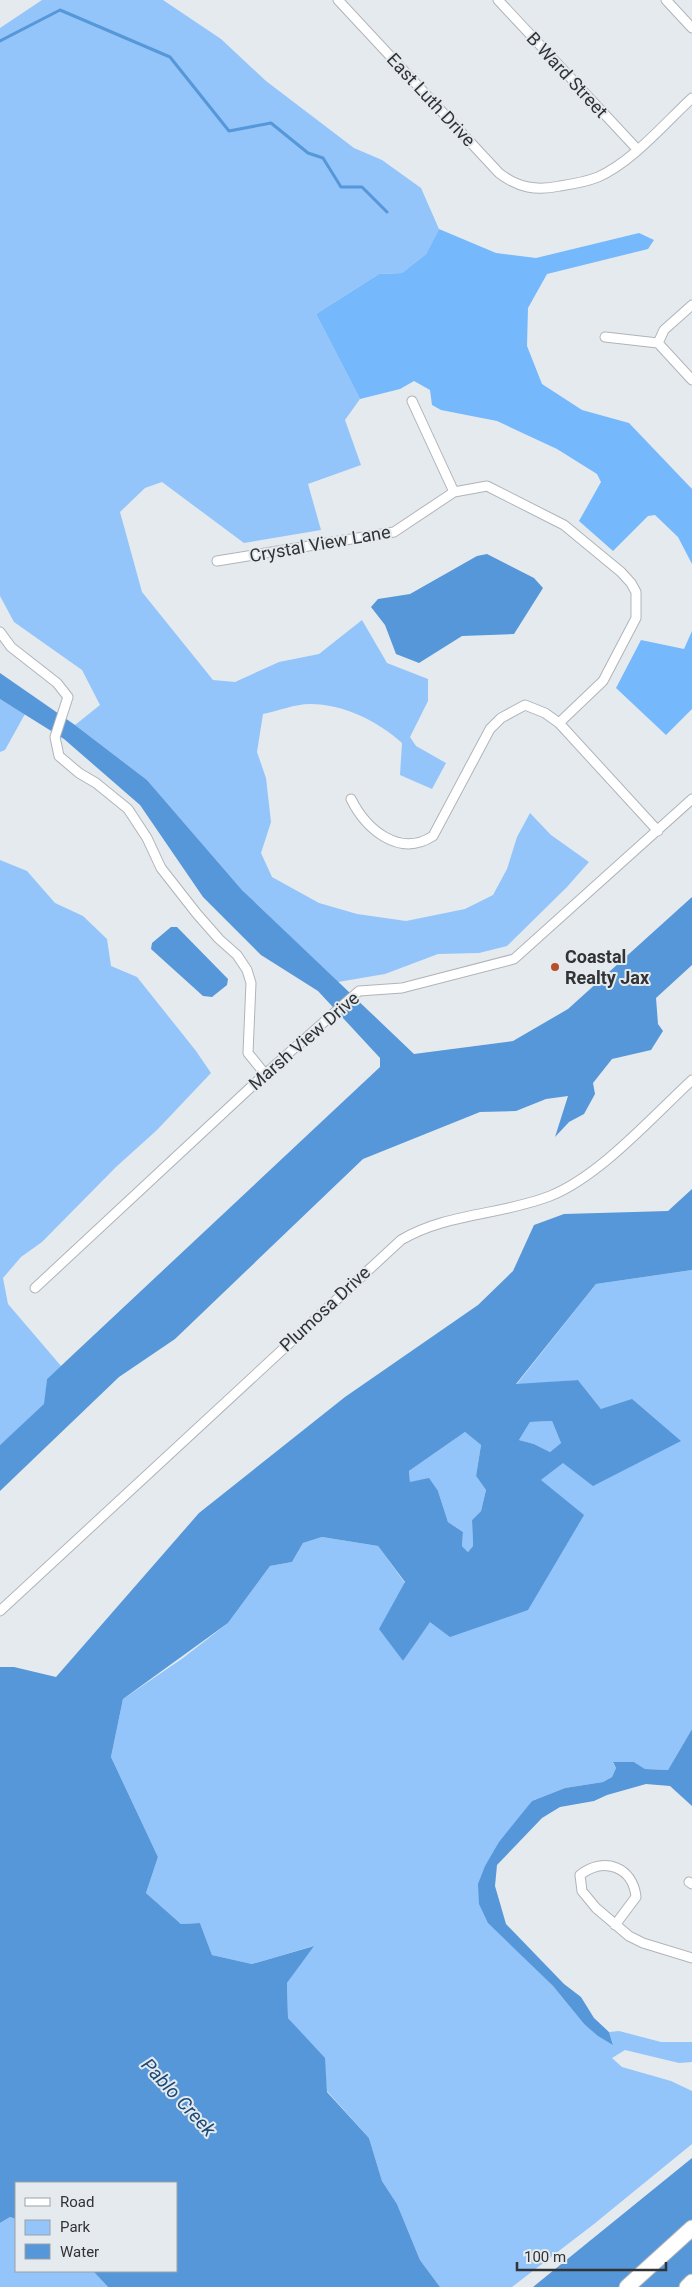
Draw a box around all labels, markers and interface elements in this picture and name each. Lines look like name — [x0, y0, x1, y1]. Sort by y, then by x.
street label: B Ward Street — [522, 28, 612, 122]
street label: East Luth Drive — [383, 49, 480, 151]
street label: Crystal View Lane — [248, 521, 392, 566]
place label: Coastal Realty Jax — [565, 946, 650, 988]
marker: Coastal Realty Jax — [549, 961, 561, 973]
street label: Marsh View Drive — [244, 987, 363, 1094]
street label: Plumosa Drive — [275, 1262, 374, 1356]
water label: Pablo Creek — [137, 2053, 221, 2142]
legend — [15, 2182, 178, 2272]
text: Road — [60, 2193, 94, 2211]
text: Park — [60, 2218, 91, 2236]
scale bar — [517, 2240, 666, 2272]
text: Water — [60, 2243, 99, 2261]
text: 100 m — [524, 2248, 566, 2266]

